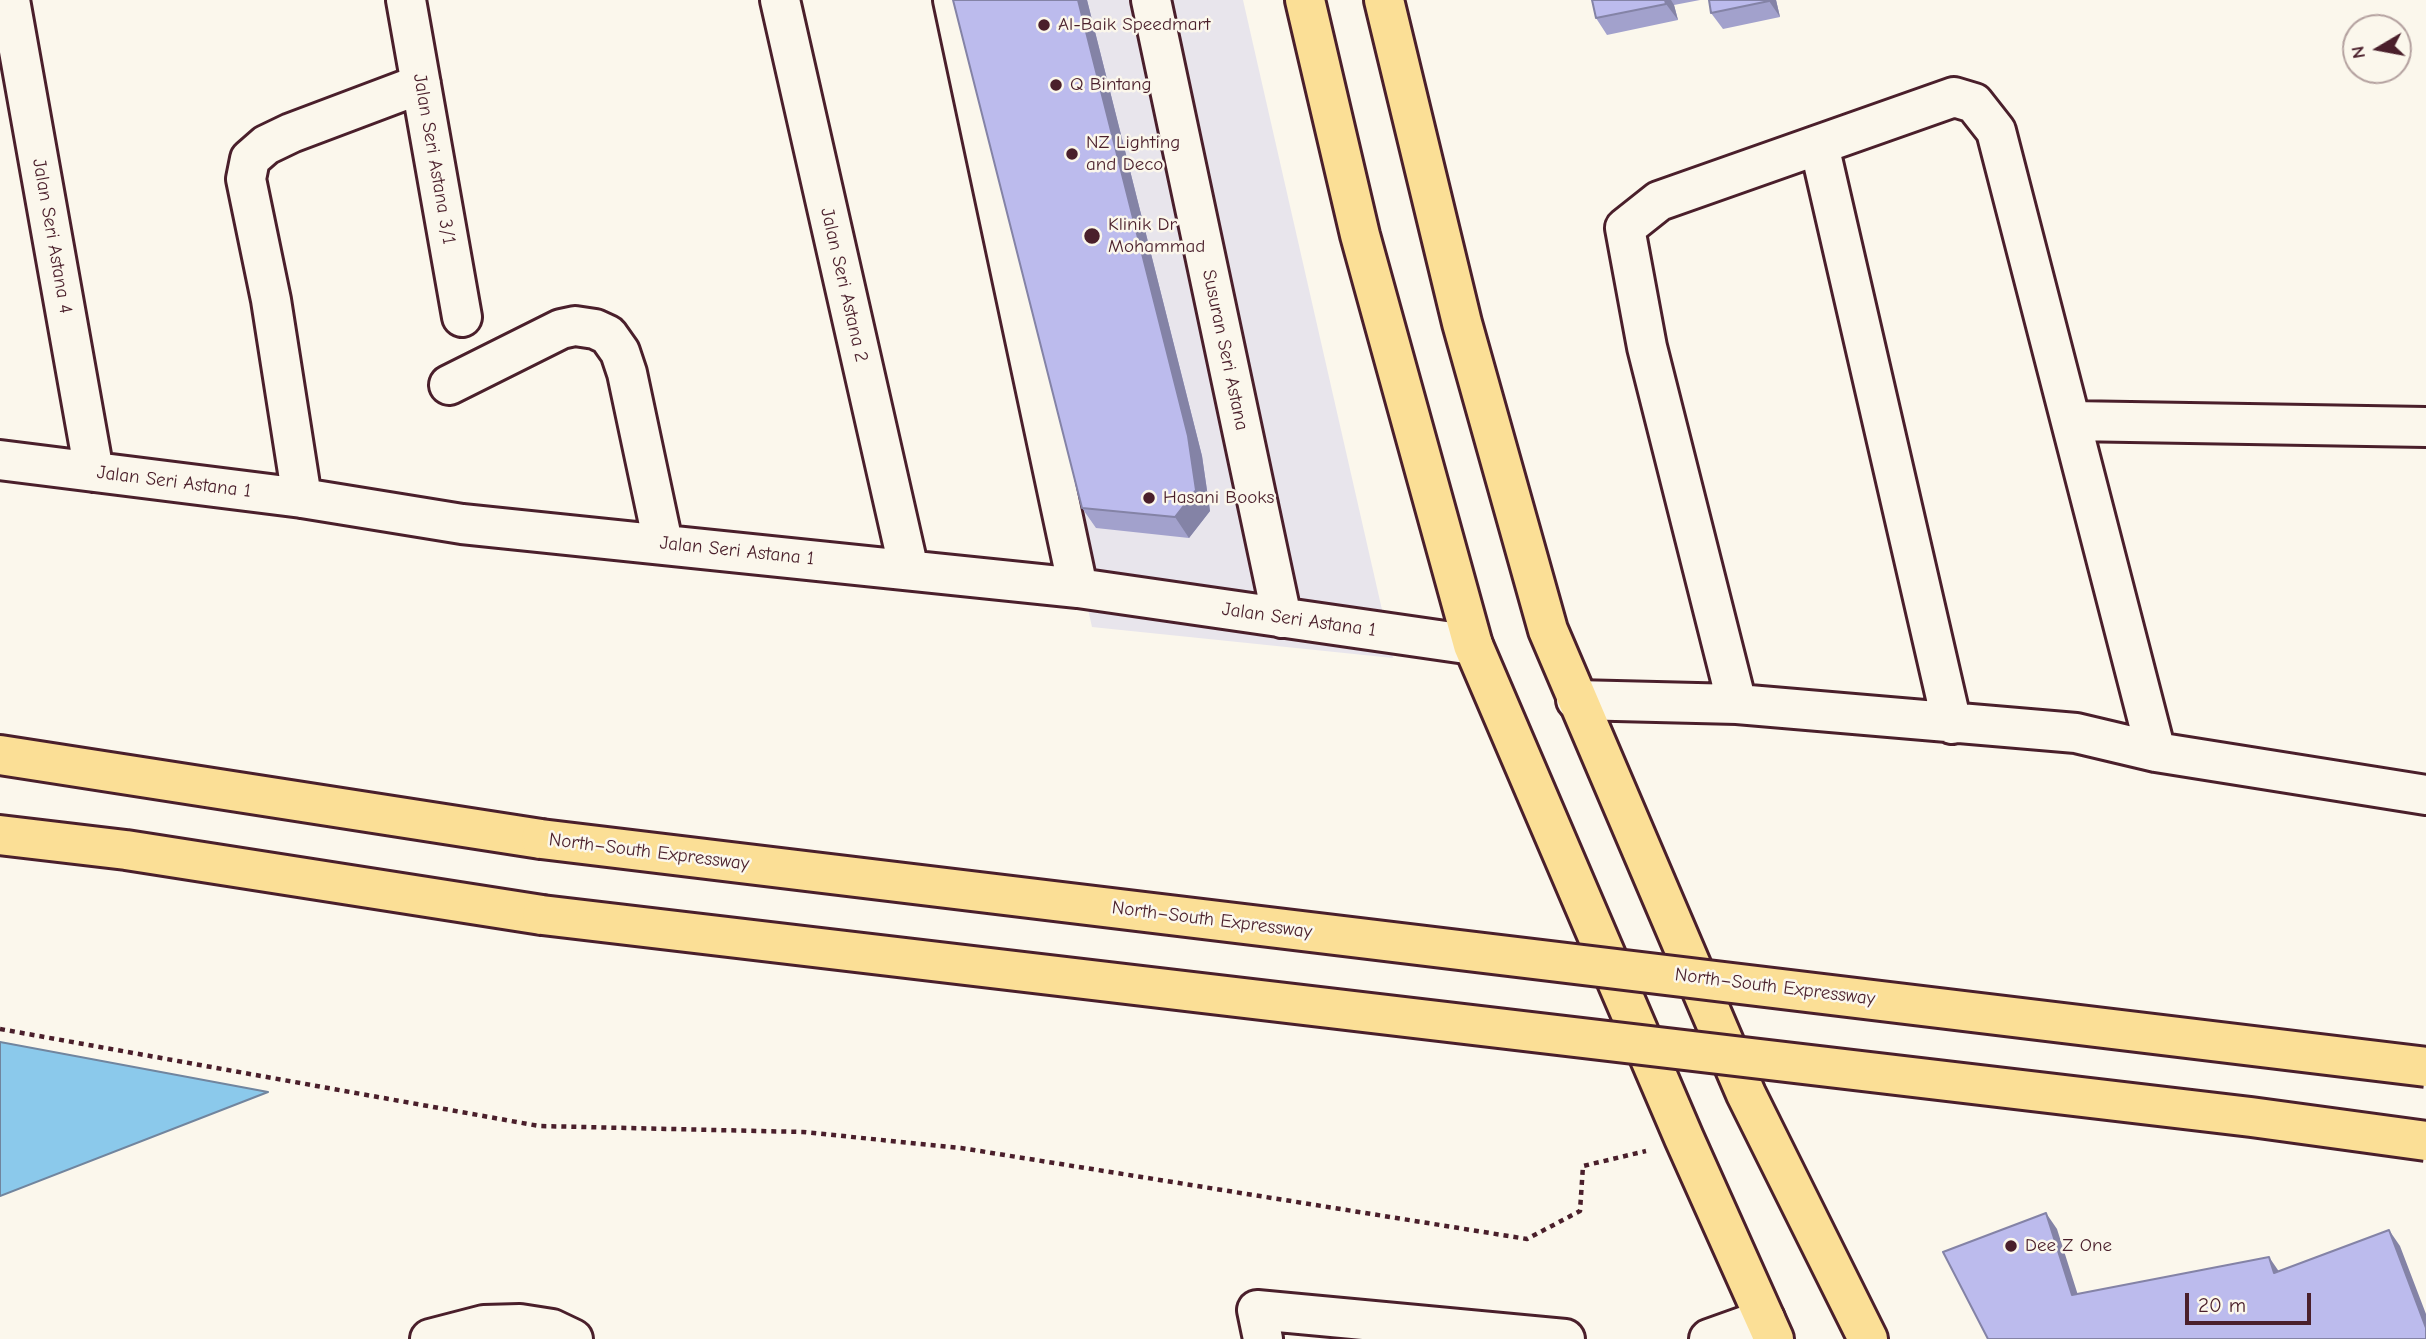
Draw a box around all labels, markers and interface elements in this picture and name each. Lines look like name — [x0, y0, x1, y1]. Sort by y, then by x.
place label: Al-Baik Speedmart — [1058, 14, 1210, 36]
north arrow — [2342, 14, 2412, 84]
marker: Al-Baik Speedmart — [1036, 17, 1052, 33]
text: N — [2346, 44, 2370, 60]
street label: Jalan Seri Astana 3/1 — [408, 72, 460, 246]
place label: Q Bintang — [1070, 74, 1152, 96]
marker: Q Bintang — [1048, 77, 1064, 93]
place label: NZ Lighting and Deco — [1086, 132, 1180, 176]
marker: NZ Lighting and Deco — [1064, 146, 1080, 162]
street label: Jalan Seri Astana 4 — [27, 157, 77, 315]
street label: Jalan Seri Astana 2 — [815, 206, 873, 364]
place label: Klinik Dr Mohammad — [1108, 214, 1205, 258]
marker: Klinik Dr Mohammad — [1082, 226, 1102, 246]
street label: Susuran Seri Astana — [1197, 268, 1253, 432]
street label: Jalan Seri Astana 1 — [96, 461, 252, 503]
place label: Hasani Books — [1163, 487, 1274, 509]
marker: Hasani Books — [1141, 490, 1157, 506]
street label: Jalan Seri Astana 1 — [659, 532, 815, 570]
street label: Jalan Seri Astana 1 — [1221, 598, 1377, 642]
street label: North–South Expressway — [548, 828, 750, 876]
street label: North–South Expressway — [1111, 896, 1313, 944]
street label: North–South Expressway — [1674, 963, 1876, 1011]
place label: Dee Z One — [2025, 1235, 2112, 1257]
marker: Dee Z One — [2003, 1238, 2019, 1254]
scale bar — [2188, 1280, 2314, 1324]
text: 20 m — [2198, 1293, 2246, 1317]

